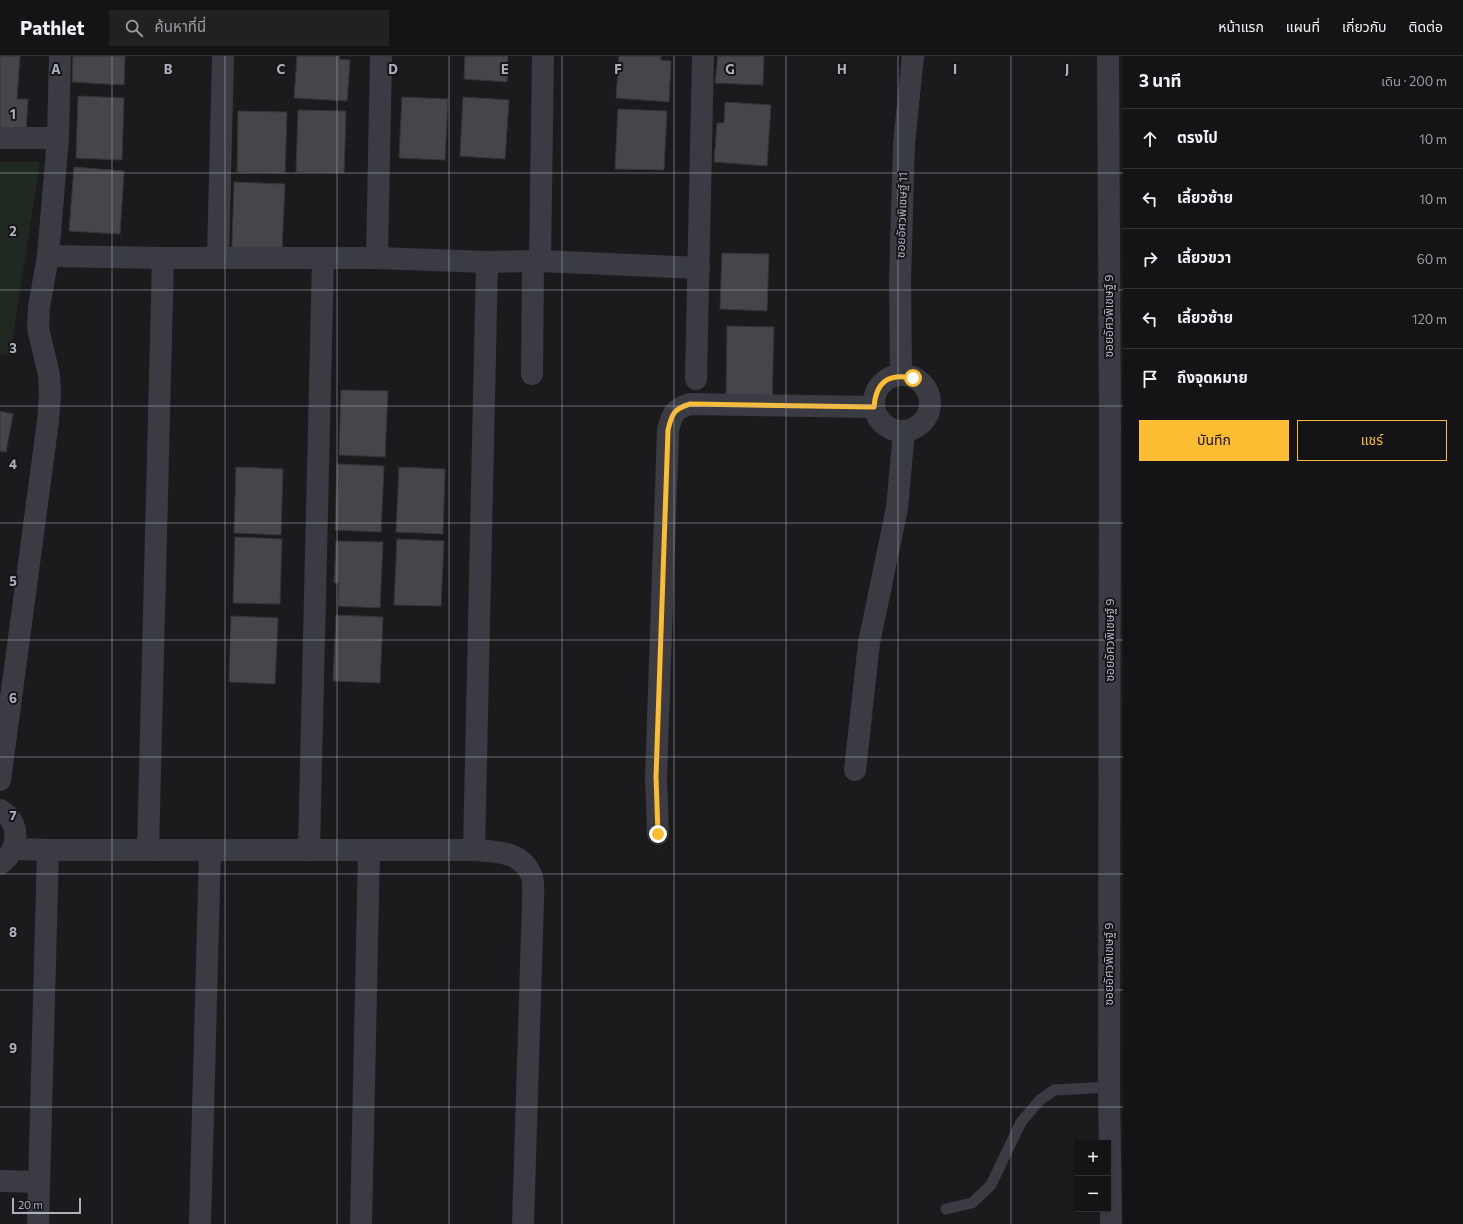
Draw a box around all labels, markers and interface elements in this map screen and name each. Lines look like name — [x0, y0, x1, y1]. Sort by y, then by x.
search box — [109, 10, 389, 46]
text: Pathlet — [20, 16, 85, 39]
icon: search — [123, 17, 145, 39]
text: ค้นหาที่นี่ — [155, 17, 206, 35]
text: หน้าแรก — [1218, 18, 1264, 35]
text: แผนที่ — [1286, 18, 1320, 35]
text: เกี่ยวกับ — [1342, 18, 1387, 35]
text: ติดต่อ — [1409, 18, 1443, 35]
text: A — [51, 61, 61, 77]
text: B — [164, 61, 173, 77]
text: C — [277, 61, 286, 77]
text: D — [388, 61, 398, 77]
text: E — [501, 61, 509, 77]
text: F — [614, 61, 622, 77]
text: G — [725, 61, 735, 77]
text: H — [837, 61, 847, 77]
text: I — [953, 61, 957, 77]
text: J — [1065, 61, 1069, 77]
text: 3 นาที — [1139, 70, 1181, 91]
text: เดิน · 200 m — [1381, 73, 1447, 89]
text: 1 — [10, 106, 16, 122]
icon: ahead — [1139, 128, 1161, 150]
text: ตรงไป — [1177, 128, 1218, 146]
text: 10 m — [1419, 131, 1447, 147]
street label: ซอยอัศวพิเชษฐ์ 11 — [893, 172, 910, 258]
icon: left — [1139, 188, 1161, 210]
text: เลี้ยวซ้าย — [1177, 188, 1233, 206]
text: 10 m — [1419, 191, 1447, 207]
text: 2 — [9, 223, 17, 239]
icon: right — [1139, 248, 1161, 270]
text: เลี้ยวขวา — [1177, 248, 1231, 266]
text: 60 m — [1417, 251, 1447, 267]
street label: ซอยอัศวพิเชษฐ์ 9 — [1101, 274, 1116, 358]
icon: left — [1139, 308, 1161, 330]
text: เลี้ยวซ้าย — [1177, 308, 1233, 326]
text: 120 m — [1412, 311, 1447, 327]
text: 3 — [9, 340, 17, 356]
icon: arrive — [1139, 368, 1161, 390]
text: ถึงจุดหมาย — [1177, 368, 1248, 386]
route start — [904, 369, 922, 387]
button: บันทึก — [1139, 420, 1289, 461]
button: แชร์ — [1297, 420, 1447, 461]
text: 4 — [9, 456, 17, 472]
text: 5 — [9, 573, 17, 589]
street label: ซอยอัศวพิเชษฐ์ 9 — [1102, 598, 1117, 682]
text: 6 — [9, 690, 17, 706]
text: 7 — [9, 807, 17, 823]
route end — [649, 825, 667, 843]
street label: ซอยอัศวพิเชษฐ์ 9 — [1101, 922, 1116, 1006]
text: 8 — [9, 924, 17, 940]
text: 9 — [9, 1040, 17, 1056]
map controls — [1075, 1140, 1111, 1212]
button: + — [1075, 1140, 1111, 1176]
button: − — [1075, 1176, 1111, 1212]
scale bar — [12, 1196, 81, 1215]
text: 20 m — [18, 1198, 43, 1211]

